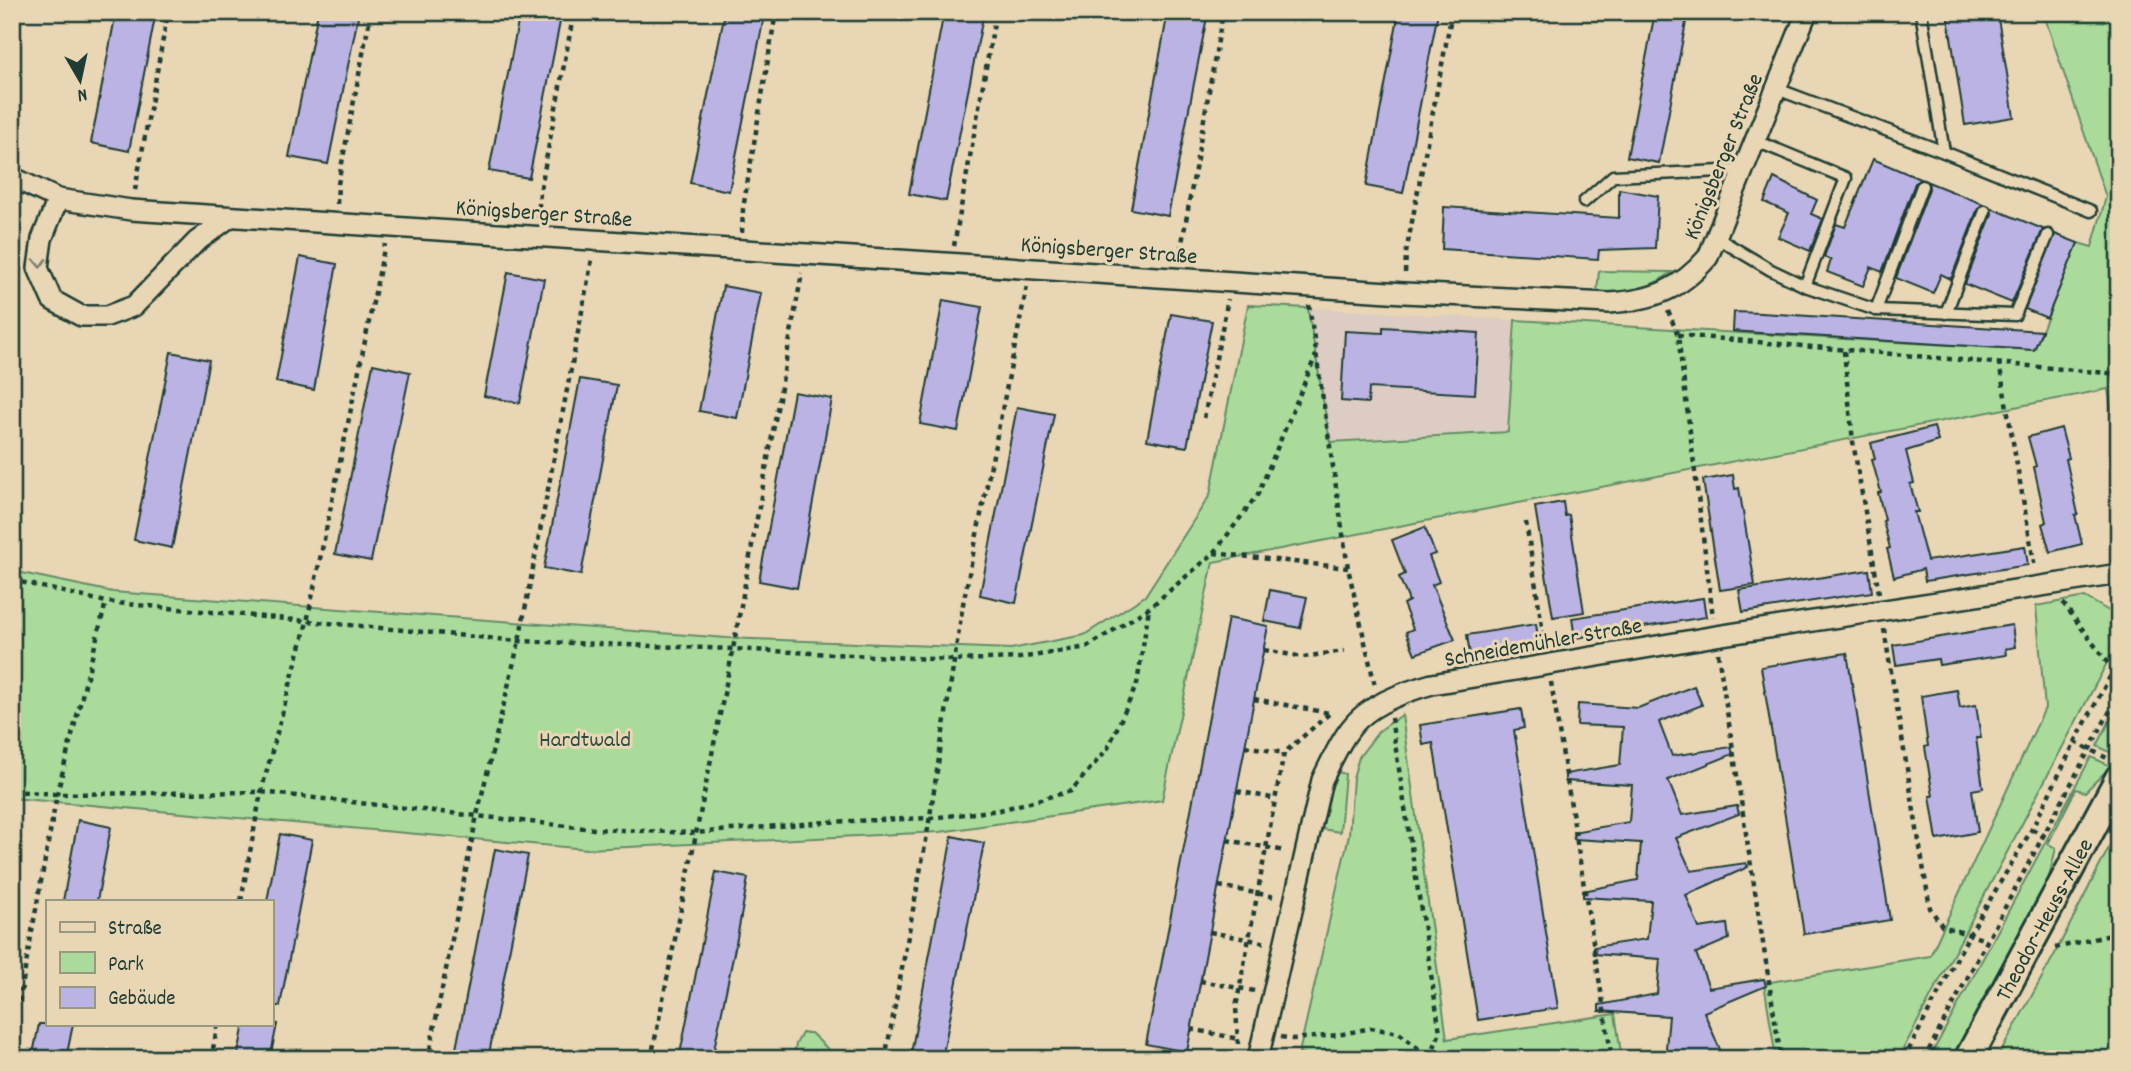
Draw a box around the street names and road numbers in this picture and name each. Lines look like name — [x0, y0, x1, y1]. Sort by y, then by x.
street label: Königsberger Straße — [1677, 69, 1774, 246]
street label: Königsberger Straße — [454, 193, 633, 238]
street label: Königsberger Straße — [1019, 230, 1198, 275]
street label: Schneidemühler Straße — [1442, 611, 1645, 678]
street label: Theodor-Heuss-Allee — [1989, 833, 2104, 1008]

